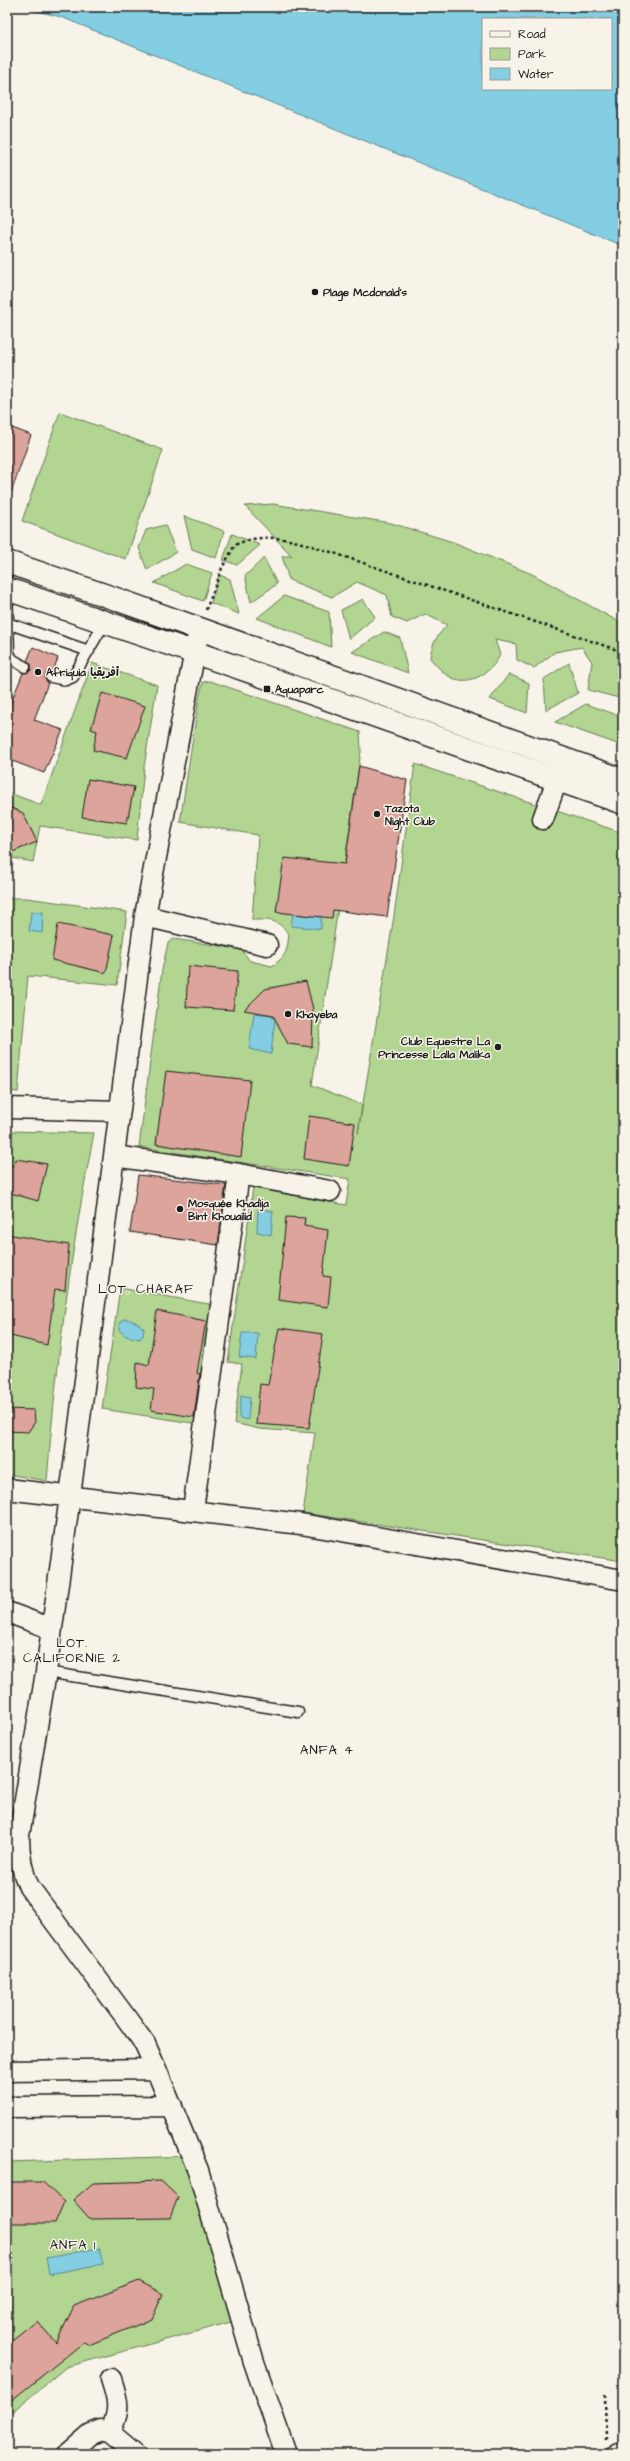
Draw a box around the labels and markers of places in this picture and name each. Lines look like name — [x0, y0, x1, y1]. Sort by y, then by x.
place label: Plage Mcdonald's — [323, 285, 408, 302]
marker: Plage Mcdonald's — [310, 287, 320, 297]
place label: Afriquia أفريقيا — [46, 665, 119, 681]
marker: Afriquia أفريقيا — [33, 667, 43, 677]
place label: Aquaparc — [275, 682, 324, 698]
marker: Aquaparc — [262, 684, 272, 694]
place label: Tazota Night Club — [384, 801, 436, 831]
marker: Tazota Night Club — [372, 809, 382, 819]
place label: Khayeba — [296, 1007, 338, 1024]
marker: Khayeba — [283, 1009, 293, 1019]
place label: Club Equestre La Princesse Lalla Malika — [378, 1034, 490, 1062]
marker: Club Equestre La Princesse Lalla Malika — [493, 1042, 503, 1052]
place label: Mosquée Khadija Bint Khouailid — [188, 1196, 269, 1224]
marker: Mosquée Khadija Bint Khouailid — [175, 1204, 185, 1214]

